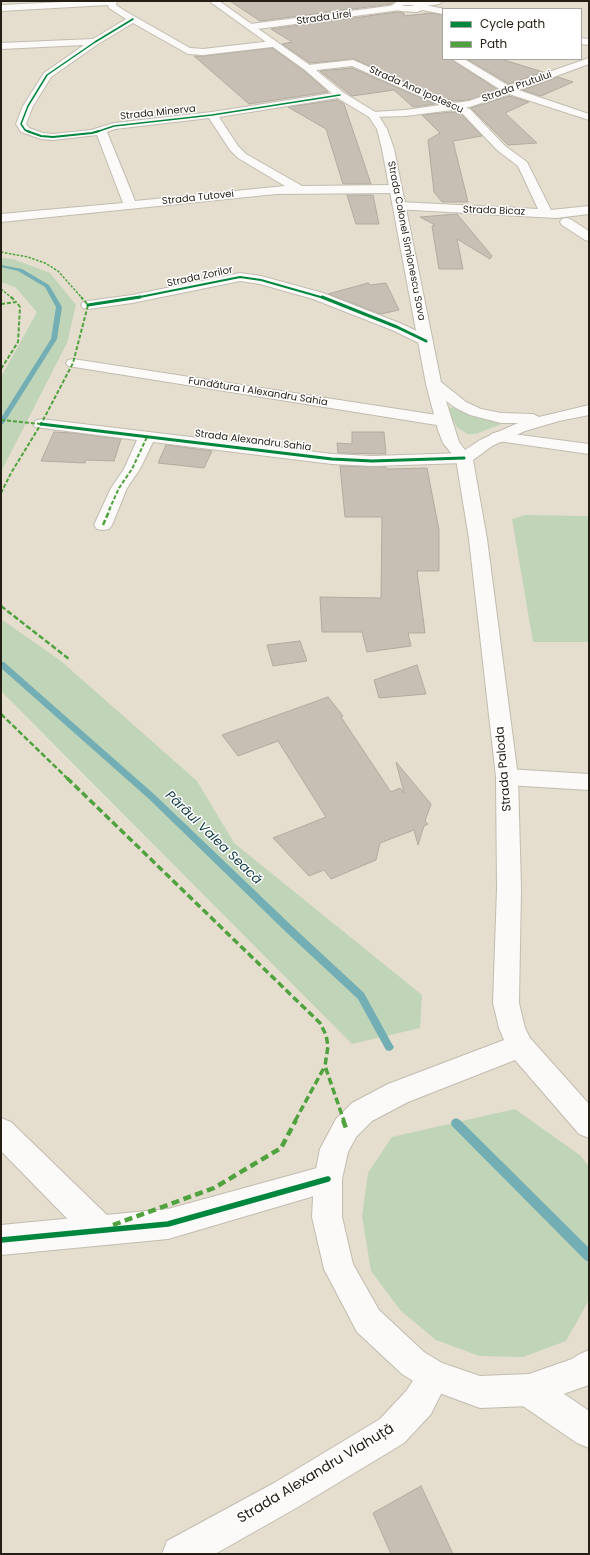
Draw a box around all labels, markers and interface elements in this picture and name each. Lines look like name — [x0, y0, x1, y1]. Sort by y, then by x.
street label: Strada Lirei — [296, 8, 352, 28]
legend — [442, 8, 582, 60]
text: Cycle path — [480, 15, 545, 32]
text: Path — [480, 35, 507, 52]
street label: Strada Ana Ipotescu — [367, 64, 465, 116]
street label: Strada Prutului — [480, 69, 554, 105]
street label: Strada Minerva — [120, 103, 196, 123]
street label: Strada Colonel Simionescu Sava — [385, 160, 427, 322]
street label: Strada Tutovei — [161, 188, 235, 208]
street label: Strada Bicaz — [463, 204, 525, 218]
street label: Strada Zorilor — [166, 264, 234, 290]
street label: Fundătura I Alexandru Sahia — [188, 375, 328, 409]
street label: Strada Alexandru Sahia — [194, 428, 312, 454]
street label: Strada Paloda — [493, 726, 515, 812]
water label: Pârâul Valea Seacă — [162, 788, 264, 888]
street label: Strada Alexandru Vlahuță — [235, 1421, 397, 1527]

